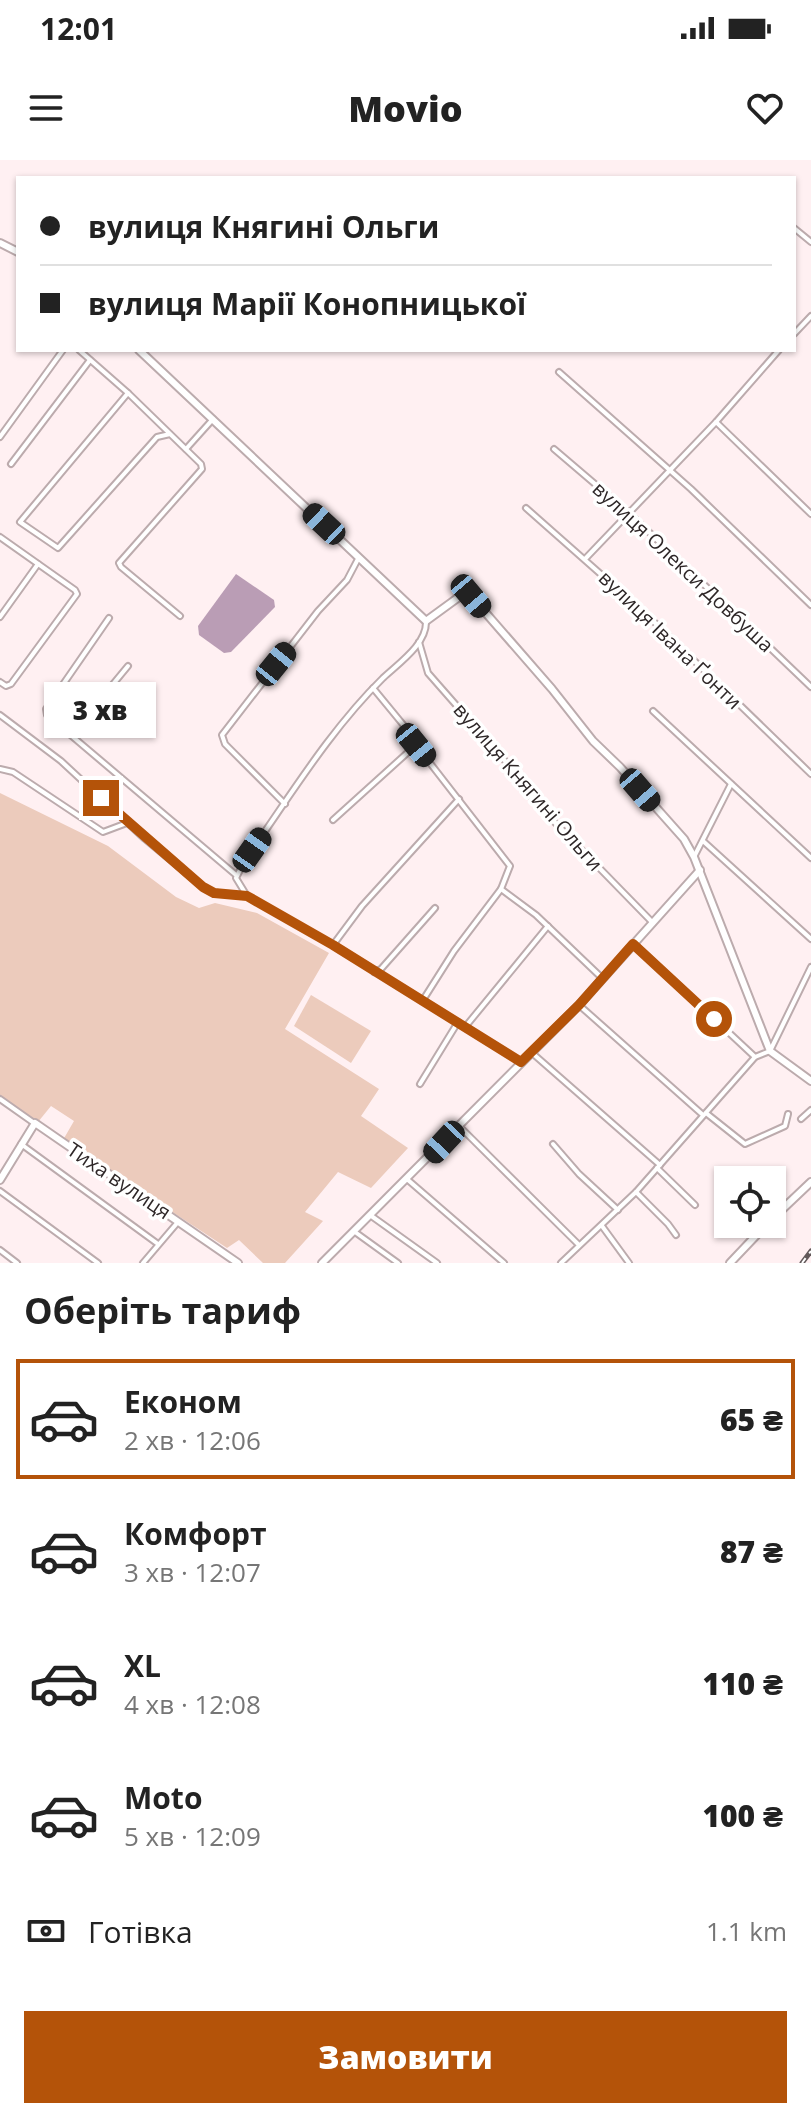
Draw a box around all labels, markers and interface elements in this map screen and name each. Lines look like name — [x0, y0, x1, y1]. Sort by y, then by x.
text: 12:01 — [40, 8, 117, 49]
text: Movio — [348, 84, 463, 133]
icon: menu — [24, 86, 68, 130]
icon: heart — [743, 86, 787, 130]
text: вулиця Княгині Ольги — [88, 206, 439, 247]
text: вулиця Марії Конопницької — [88, 283, 526, 324]
street label: вулиця Олекси Довбуша — [587, 475, 780, 658]
car — [298, 499, 350, 549]
street label: вулиця Івана Ґонти — [593, 564, 748, 715]
car — [446, 570, 496, 622]
car — [252, 638, 300, 690]
callout: 3 хв — [45, 682, 157, 738]
text: 3 хв — [73, 692, 127, 728]
street label: вулиця Княгині Ольги — [448, 697, 609, 877]
car — [392, 719, 440, 771]
car — [615, 764, 665, 816]
route end — [83, 780, 119, 816]
car — [228, 823, 276, 877]
route start — [696, 1001, 732, 1037]
car — [419, 1116, 469, 1168]
street label: Тиха вулиця — [62, 1136, 176, 1225]
map controls — [714, 1166, 786, 1238]
button: locate — [714, 1166, 786, 1238]
text: Оберіть тариф — [24, 1286, 301, 1335]
text: Економ — [124, 1381, 242, 1422]
icon: car — [28, 1383, 100, 1455]
text: 65 ₴ — [720, 1399, 783, 1440]
text: 2 хв · 12:06 — [124, 1422, 261, 1458]
text: Комфорт — [124, 1513, 267, 1554]
icon: car — [28, 1515, 100, 1587]
text: 87 ₴ — [720, 1531, 783, 1572]
text: 3 хв · 12:07 — [124, 1554, 261, 1590]
text: XL — [124, 1645, 161, 1686]
icon: car — [28, 1647, 100, 1719]
text: 110 ₴ — [702, 1663, 783, 1704]
text: 4 хв · 12:08 — [124, 1686, 261, 1722]
text: Moto — [124, 1777, 202, 1818]
icon: car — [28, 1779, 100, 1851]
text: 100 ₴ — [702, 1795, 783, 1836]
text: 5 хв · 12:09 — [124, 1818, 261, 1854]
icon: cash — [24, 1909, 68, 1953]
text: Готівка — [88, 1911, 193, 1952]
text: 1.1 km — [706, 1913, 787, 1949]
button: Замовити — [24, 2011, 787, 2103]

